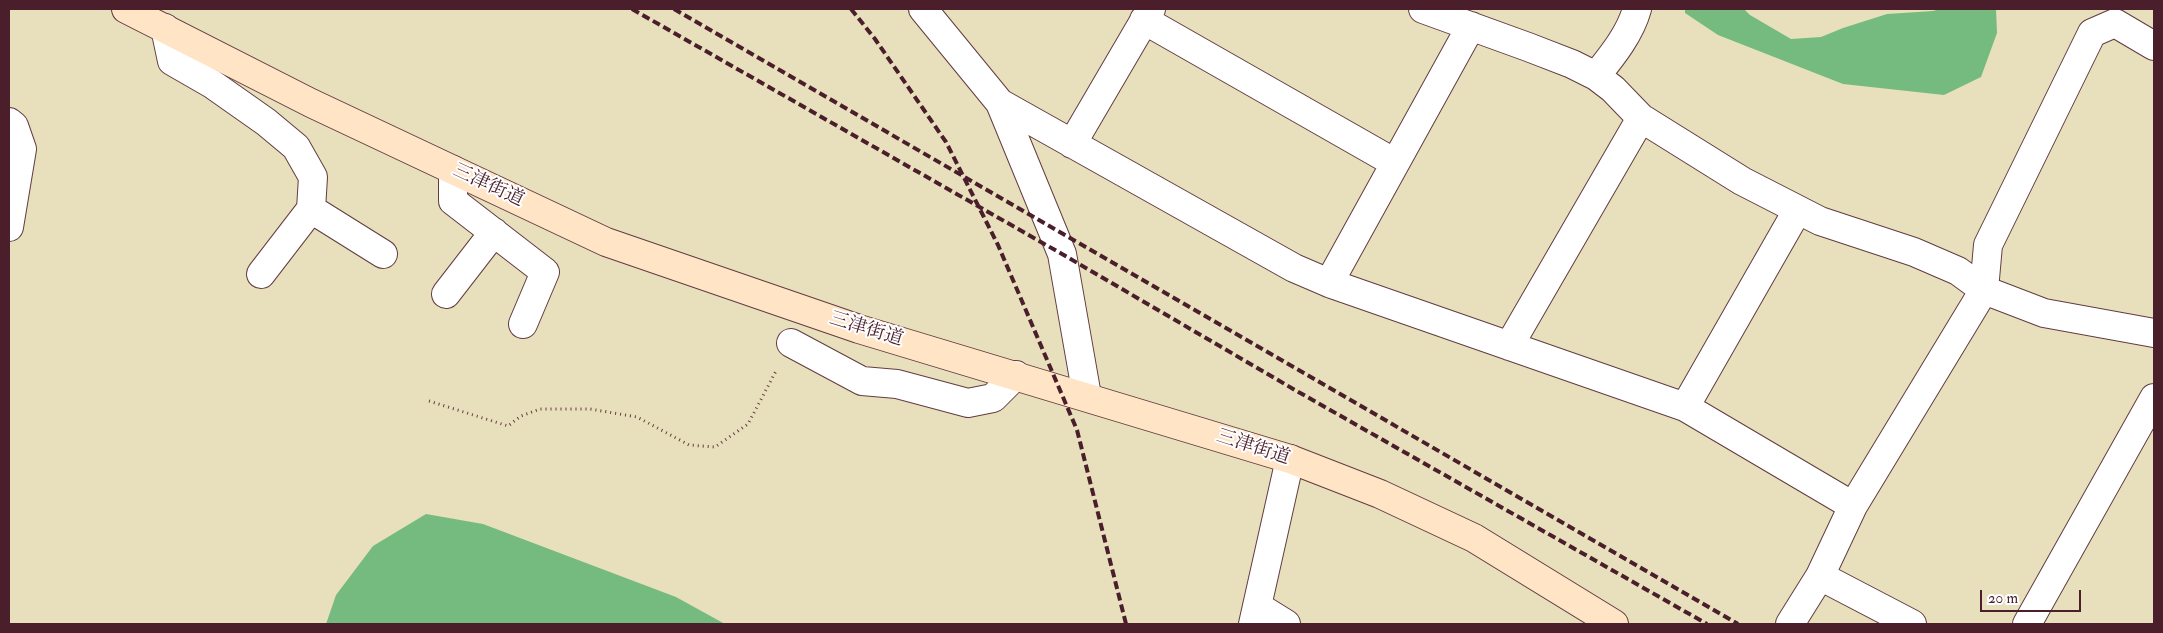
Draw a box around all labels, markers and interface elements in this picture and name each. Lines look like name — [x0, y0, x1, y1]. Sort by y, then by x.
street label: 三津街道 — [449, 160, 527, 212]
street label: 三津街道 — [826, 308, 906, 352]
street label: 三津街道 — [1213, 425, 1293, 471]
scale bar — [1983, 580, 2084, 612]
text: 20 m — [1988, 589, 2018, 608]

